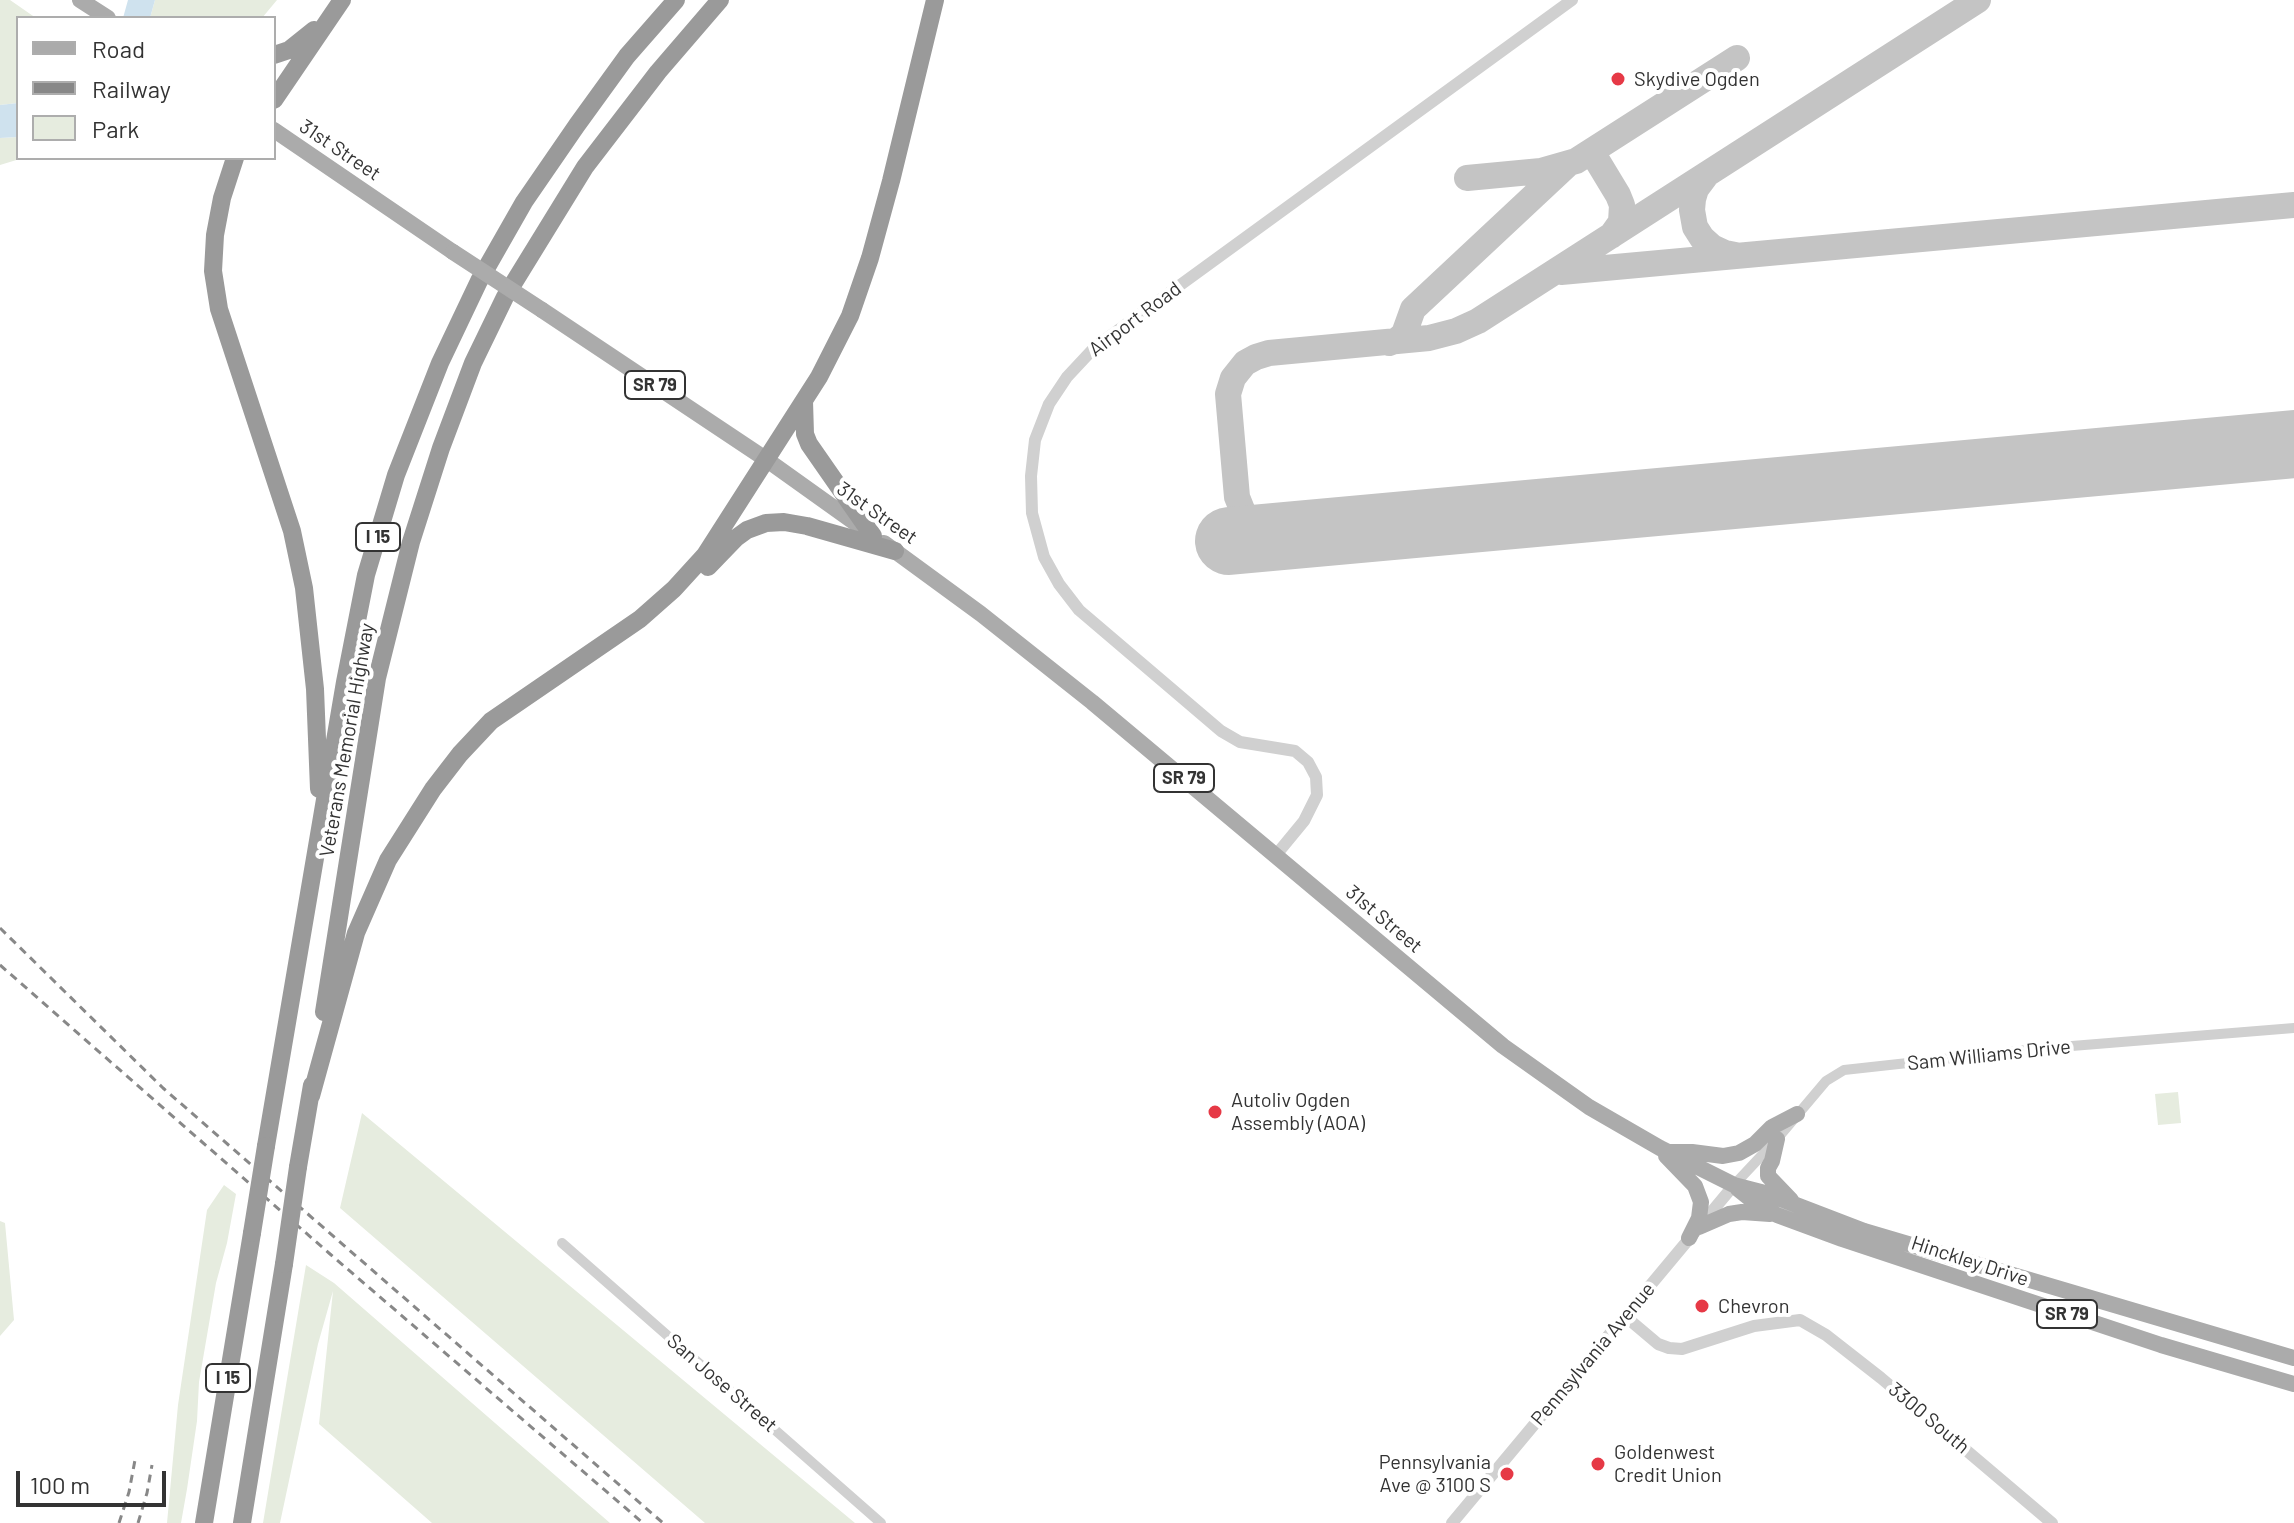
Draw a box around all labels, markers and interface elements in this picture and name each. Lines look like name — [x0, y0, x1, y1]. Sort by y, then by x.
legend — [16, 16, 276, 160]
text: Road — [92, 34, 145, 63]
place label: Skydive Ogden — [1634, 67, 1760, 91]
marker: Skydive Ogden — [1609, 70, 1627, 88]
text: Railway — [92, 74, 171, 103]
text: Park — [92, 114, 139, 143]
street label: 31st Street — [295, 114, 385, 186]
street label: Airport Road — [1084, 277, 1186, 361]
road number: SR 79 — [625, 371, 685, 399]
street label: 31st Street — [832, 477, 922, 549]
road number: I 15 — [356, 523, 400, 551]
street label: Veterans Memorial Highway — [315, 621, 379, 859]
road number: SR 79 — [1154, 764, 1214, 792]
street label: 31st Street — [1341, 880, 1427, 958]
street label: Sam Williams Drive — [1906, 1034, 2072, 1076]
place label: Autoliv Ogden Assembly (AOA) — [1231, 1088, 1365, 1135]
marker: Autoliv Ogden Assembly (AOA) — [1206, 1103, 1224, 1121]
street label: Hinckley Drive — [1908, 1231, 2032, 1291]
street label: Pennsylvania Avenue — [1526, 1277, 1660, 1431]
place label: Chevron — [1718, 1294, 1790, 1318]
marker: Chevron — [1693, 1297, 1711, 1315]
road number: SR 79 — [2037, 1300, 2097, 1328]
street label: San Jose Street — [662, 1329, 782, 1437]
road number: I 15 — [206, 1364, 250, 1392]
street label: 3300 South — [1884, 1377, 1974, 1459]
place label: Goldenwest Credit Union — [1614, 1440, 1722, 1487]
place label: Pennsylvania Ave @ 3100 S — [1379, 1450, 1491, 1497]
scale bar — [20, 1455, 170, 1505]
marker: Goldenwest Credit Union — [1589, 1455, 1607, 1473]
marker: Pennsylvania Ave @ 3100 S — [1498, 1465, 1516, 1483]
text: 100 m — [30, 1470, 90, 1499]

